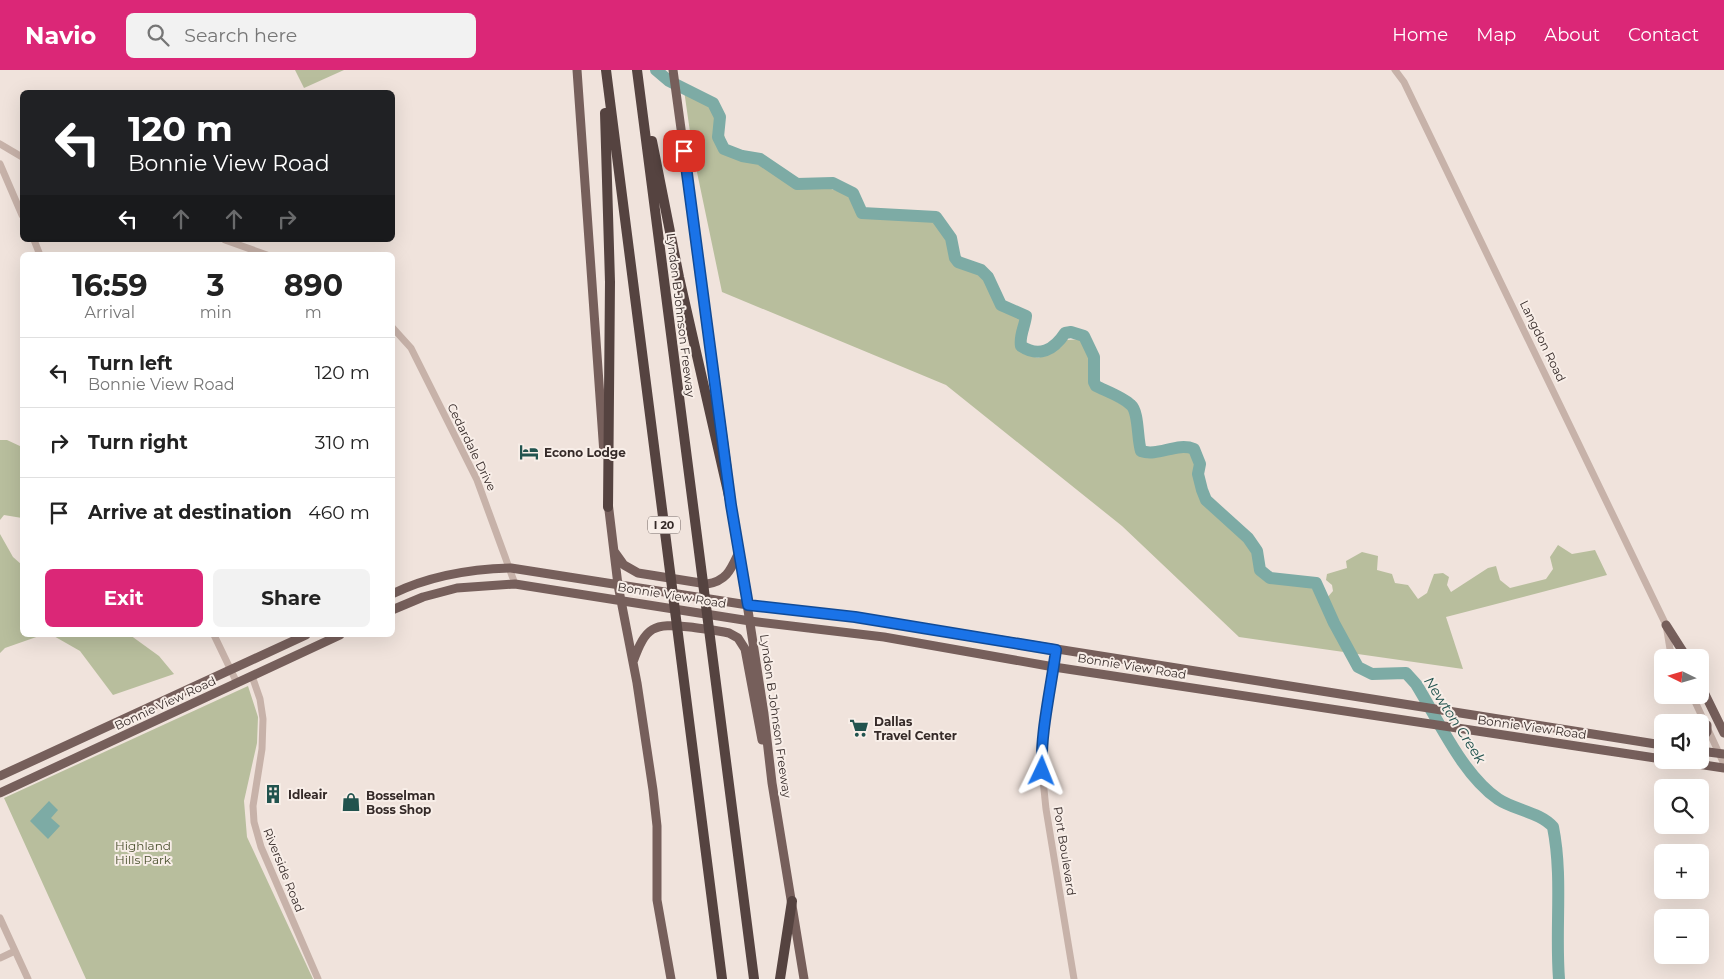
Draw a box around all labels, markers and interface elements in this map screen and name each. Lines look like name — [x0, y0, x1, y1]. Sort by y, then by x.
search box — [126, 13, 476, 58]
text: Navio — [25, 21, 96, 50]
icon: search — [144, 21, 172, 49]
text: Search here — [184, 24, 297, 47]
text: Home — [1392, 24, 1448, 46]
text: Map — [1476, 24, 1516, 46]
text: About — [1544, 24, 1600, 46]
text: Contact — [1628, 24, 1699, 46]
text: 120 m — [128, 107, 233, 150]
icon: left — [45, 110, 110, 175]
pin — [663, 130, 705, 172]
icon: arrive — [670, 137, 698, 165]
text: Bonnie View Road — [128, 150, 330, 177]
icon: left — [114, 205, 142, 233]
icon: ahead — [167, 205, 195, 233]
icon: ahead — [220, 205, 248, 233]
icon: right — [273, 205, 301, 233]
street label: Lyndon B Johnson Freeway — [663, 232, 699, 398]
text: 16:59 — [72, 267, 148, 304]
text: 3 — [207, 267, 225, 304]
text: 890 — [284, 267, 343, 304]
street label: Langdon Road — [1517, 298, 1569, 384]
text: Arrival — [85, 303, 135, 322]
text: min — [200, 303, 232, 322]
text: m — [305, 303, 322, 322]
text: Turn left — [88, 352, 173, 375]
icon: left — [45, 359, 73, 387]
text: 120 m — [315, 361, 370, 384]
text: Bonnie View Road — [88, 375, 235, 394]
street label: Cedardale Drive — [444, 401, 500, 493]
icon: right — [45, 429, 73, 457]
text: Turn right — [88, 431, 188, 454]
text: 310 m — [315, 431, 370, 454]
hotel icon: Econo Lodge — [518, 441, 540, 463]
place label: Econo Lodge — [544, 445, 626, 460]
icon: arrive — [45, 499, 73, 527]
text: Arrive at destination — [88, 501, 292, 524]
text: 460 m — [308, 501, 370, 524]
road number: I 20 — [648, 516, 680, 534]
button: Exit — [45, 569, 203, 627]
button: Share — [213, 569, 370, 627]
street label: Bonnie View Road — [616, 579, 728, 611]
street label: Lyndon B Johnson Freeway — [757, 633, 795, 799]
north arrow — [1654, 649, 1709, 704]
map controls — [1654, 649, 1709, 964]
street label: Bonnie View Road — [1076, 650, 1188, 682]
street label: Bonnie View Road — [112, 673, 218, 733]
water label: Newton Creek — [1420, 673, 1490, 767]
street label: Bonnie View Road — [1476, 712, 1588, 742]
place label: Dallas Travel Center — [874, 714, 957, 743]
button: sound — [1654, 714, 1709, 769]
supermarket icon: Dallas Travel Center — [848, 717, 870, 739]
position arrow — [1015, 744, 1067, 796]
button: search — [1654, 779, 1709, 834]
building icon: Idleair — [262, 783, 284, 805]
place label: Idleair — [288, 787, 327, 802]
place label: Bosselman Boss Shop — [366, 788, 435, 817]
shop icon: Bosselman Boss Shop — [340, 791, 362, 813]
street label: Port Boulevard — [1051, 805, 1079, 897]
street label: Riverside Road — [260, 826, 308, 914]
park label: Highland Hills Park — [115, 838, 172, 867]
button: + — [1654, 844, 1709, 899]
button: − — [1654, 909, 1709, 964]

